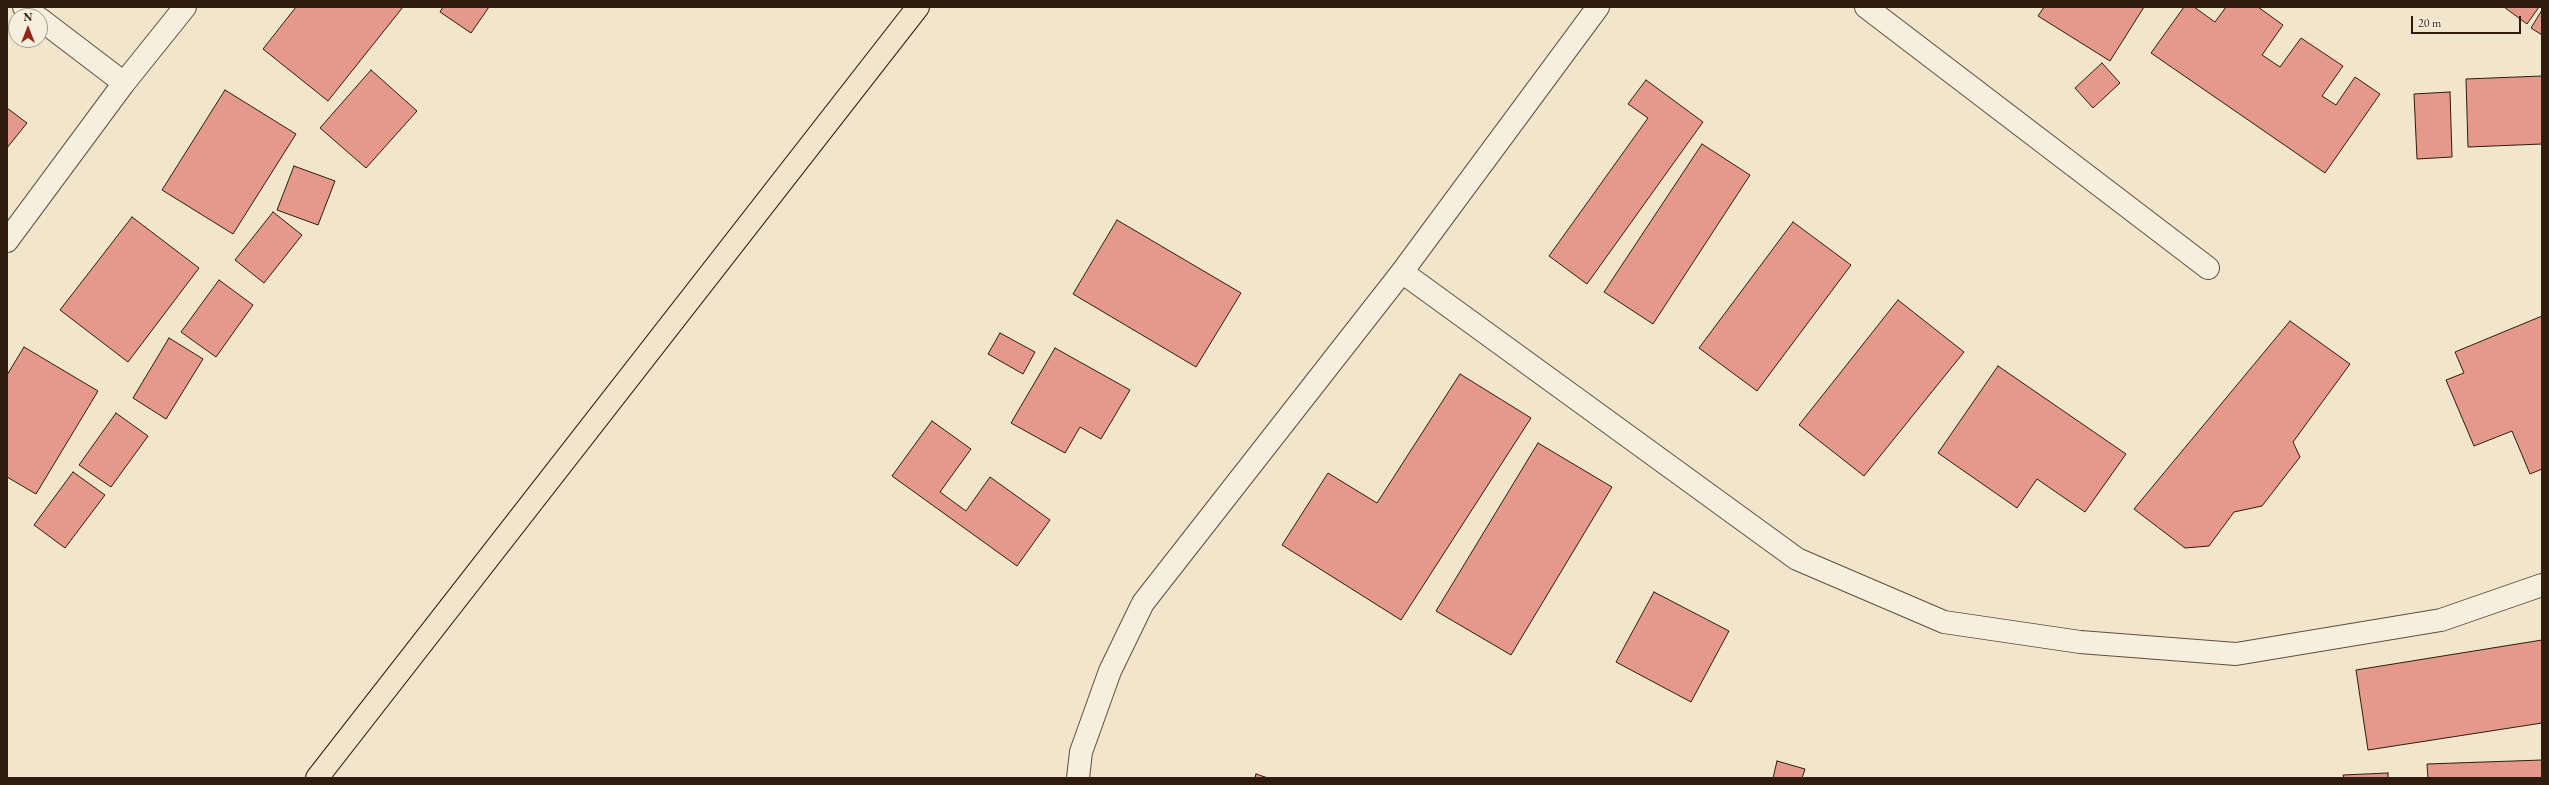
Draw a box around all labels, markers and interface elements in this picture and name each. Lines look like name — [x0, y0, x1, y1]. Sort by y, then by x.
north arrow — [8, 8, 48, 48]
scale bar — [2413, 8, 2523, 34]
text: N — [24, 10, 32, 24]
text: 20 m — [2418, 15, 2441, 31]

